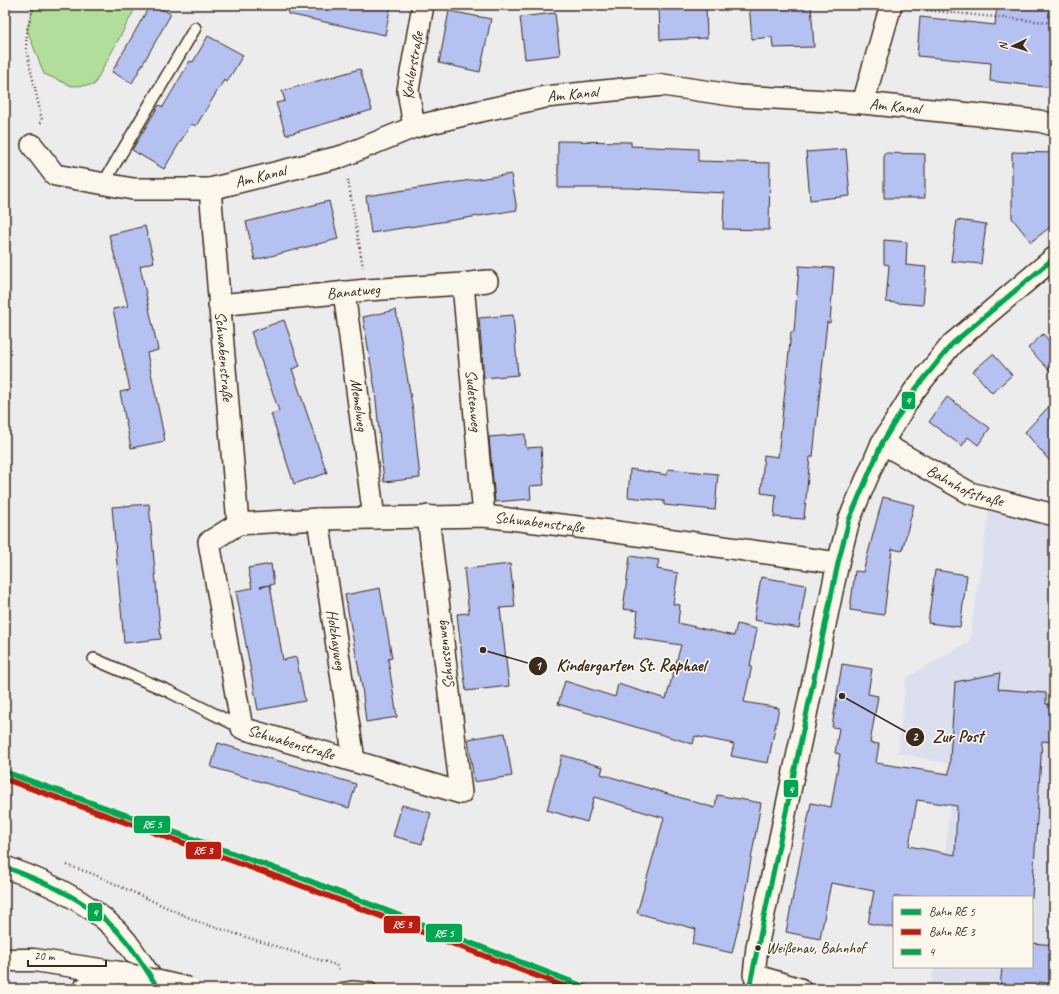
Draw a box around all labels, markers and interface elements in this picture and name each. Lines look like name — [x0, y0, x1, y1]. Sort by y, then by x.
north arrow — [993, 26, 1033, 66]
street label: Kohlerstraße — [398, 29, 428, 101]
text: N — [996, 41, 1010, 51]
street label: Am Kanal — [546, 81, 603, 107]
street label: Am Kanal — [868, 94, 925, 119]
street label: Am Kanal — [233, 160, 291, 192]
street label: Banatweg — [326, 279, 382, 304]
street label: Schwabenstraße — [210, 311, 238, 404]
street label: Sudetenweg — [461, 369, 486, 433]
street label: Memelweg — [346, 378, 373, 434]
line badge: 4 — [901, 391, 916, 410]
text: 4 — [906, 393, 913, 407]
street label: Bahnhofstraße — [923, 460, 1007, 512]
street label: Schwabenstraße — [494, 507, 587, 538]
street label: Holzhayweg — [322, 608, 351, 672]
street label: Schussenweg — [431, 618, 459, 690]
callout: Kindergarten St. Raphael — [528, 651, 713, 680]
text: Kindergarten St. Raphael — [556, 655, 709, 676]
text: 1 — [535, 658, 542, 674]
street label: Schwabenstraße — [245, 720, 338, 765]
callout: Zur Post — [905, 722, 991, 751]
text: Zur Post — [933, 726, 986, 747]
text: 2 — [912, 729, 919, 745]
line badge: 4 — [783, 779, 799, 798]
text: 4 — [789, 782, 796, 796]
line badge: RE 5 — [133, 815, 171, 834]
text: RE 5 — [142, 817, 163, 831]
line badge: RE 3 — [185, 841, 222, 860]
text: RE 3 — [193, 843, 214, 857]
legend — [893, 896, 1033, 968]
line badge: 4 — [87, 902, 103, 922]
text: Bahn RE 5 — [929, 904, 976, 920]
text: 4 — [93, 905, 100, 919]
line badge: RE 3 — [383, 915, 421, 934]
text: RE 3 — [392, 917, 413, 931]
line badge: RE 5 — [425, 923, 463, 943]
text: Bahn RE 3 — [929, 924, 977, 940]
text: RE 5 — [434, 926, 455, 940]
place label: Weißenau, Bahnhof — [766, 939, 869, 958]
scale bar — [28, 942, 106, 968]
marker: Weißenau, Bahnhof — [753, 943, 763, 953]
text: 4 — [929, 944, 936, 960]
text: 20 m — [34, 948, 56, 964]

